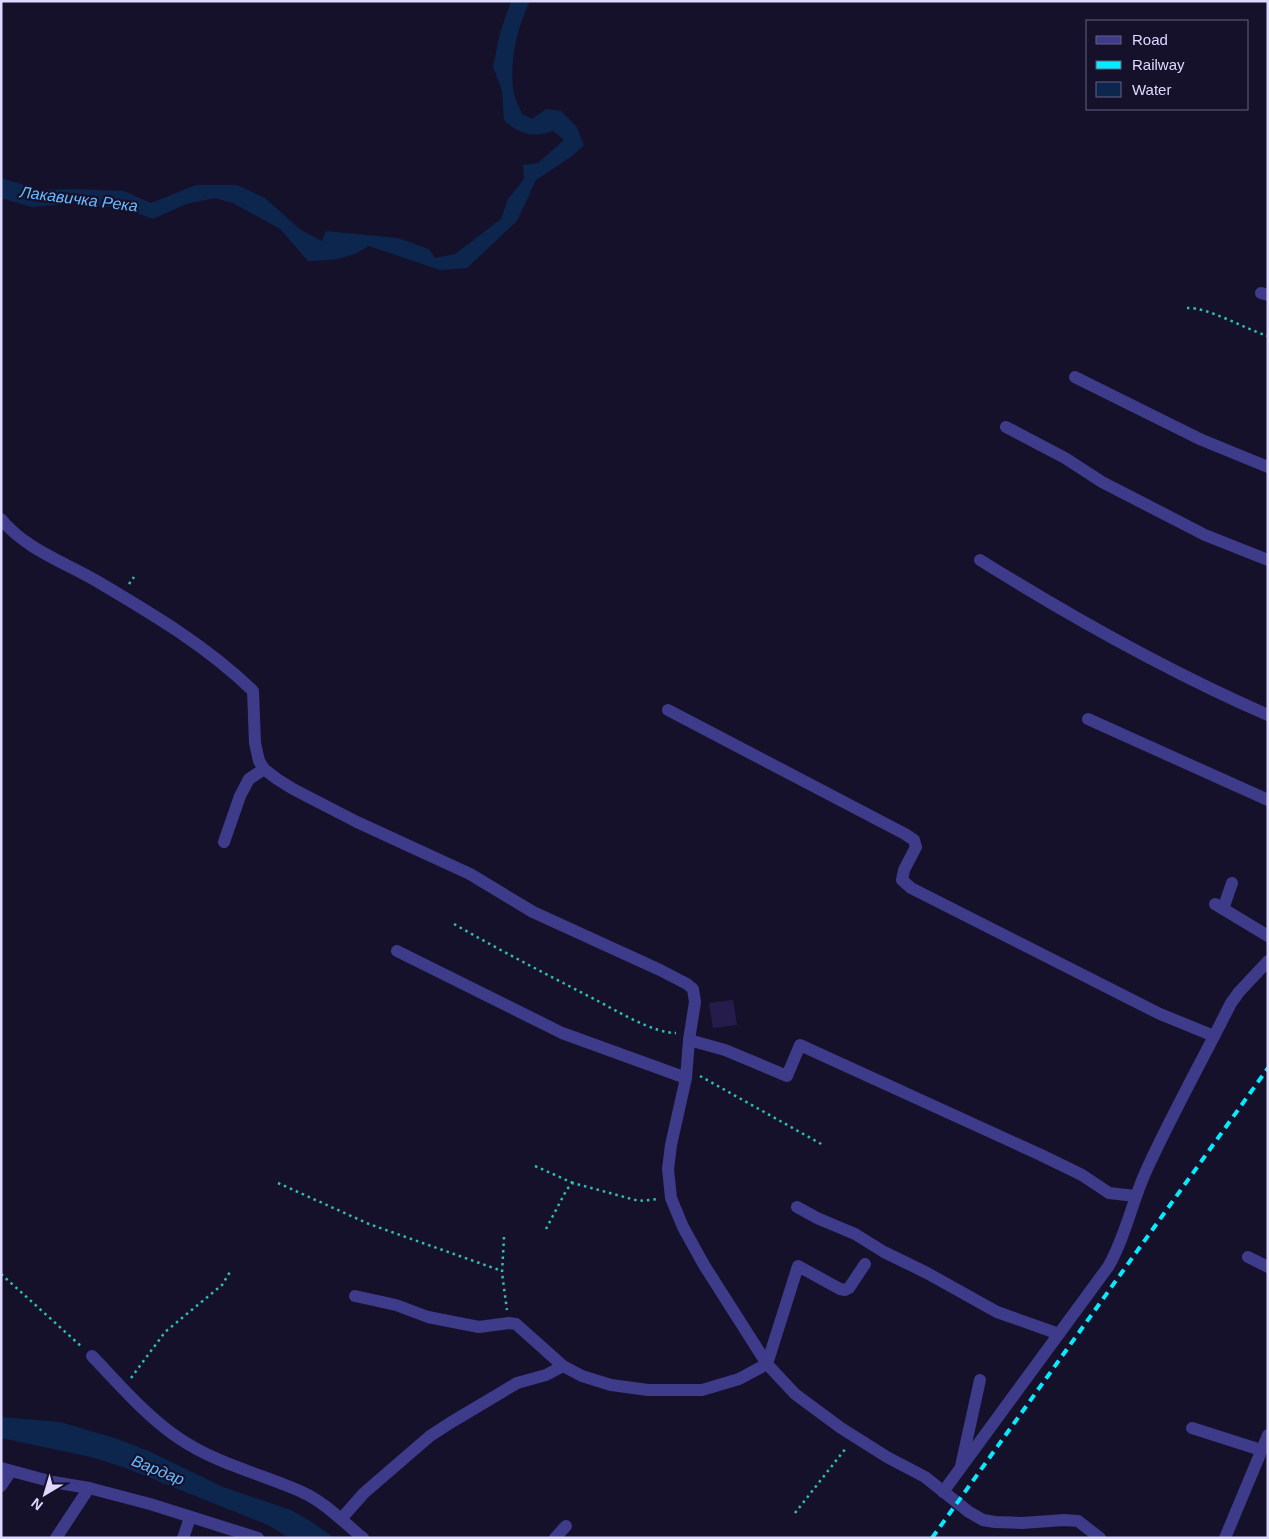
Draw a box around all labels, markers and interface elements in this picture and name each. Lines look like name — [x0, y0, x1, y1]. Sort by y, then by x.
legend — [1086, 20, 1249, 110]
text: Road — [1132, 31, 1168, 48]
text: Railway — [1132, 56, 1185, 73]
text: Water — [1132, 81, 1171, 98]
water label: Лакавичка Река — [18, 183, 139, 215]
water label: Вардар — [129, 1452, 187, 1488]
north arrow — [20, 1469, 70, 1519]
text: N — [28, 1495, 46, 1514]

